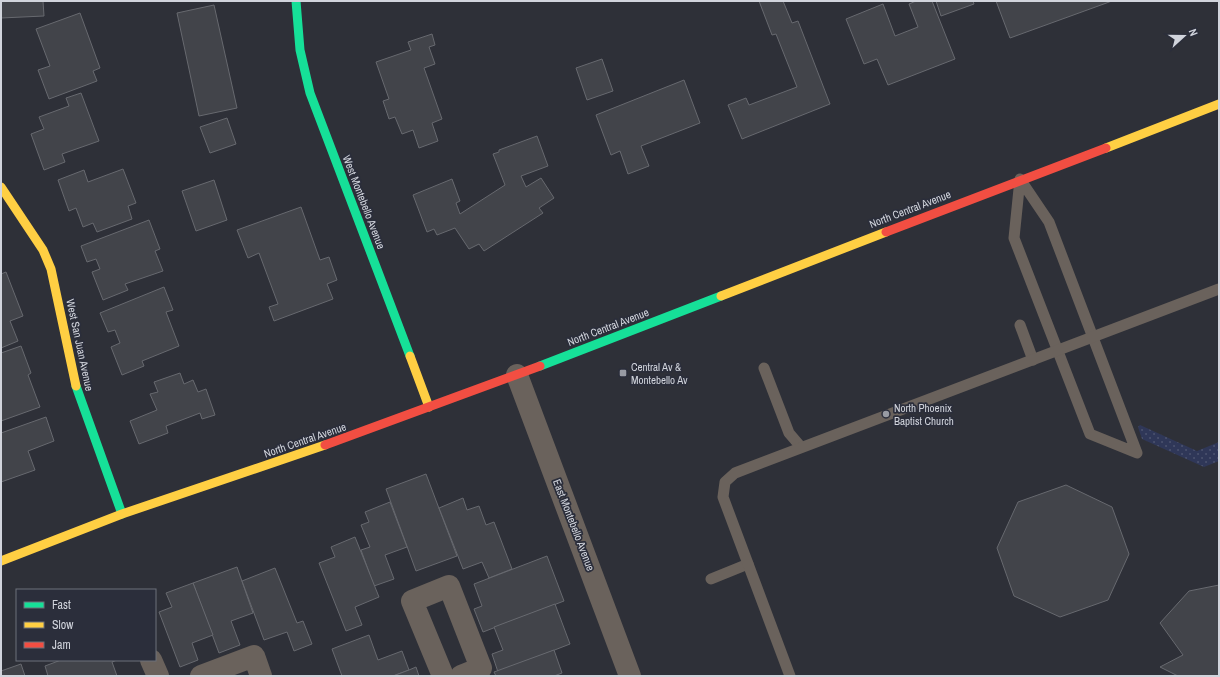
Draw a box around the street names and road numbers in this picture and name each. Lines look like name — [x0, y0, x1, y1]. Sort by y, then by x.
street label: West Montebello Avenue — [340, 153, 388, 251]
street label: North Central Avenue — [867, 187, 953, 231]
street label: West San Juan Avenue — [63, 298, 97, 392]
street label: North Central Avenue — [565, 305, 651, 349]
street label: North Central Avenue — [262, 419, 348, 461]
street label: East Montebello Avenue — [550, 477, 598, 573]

